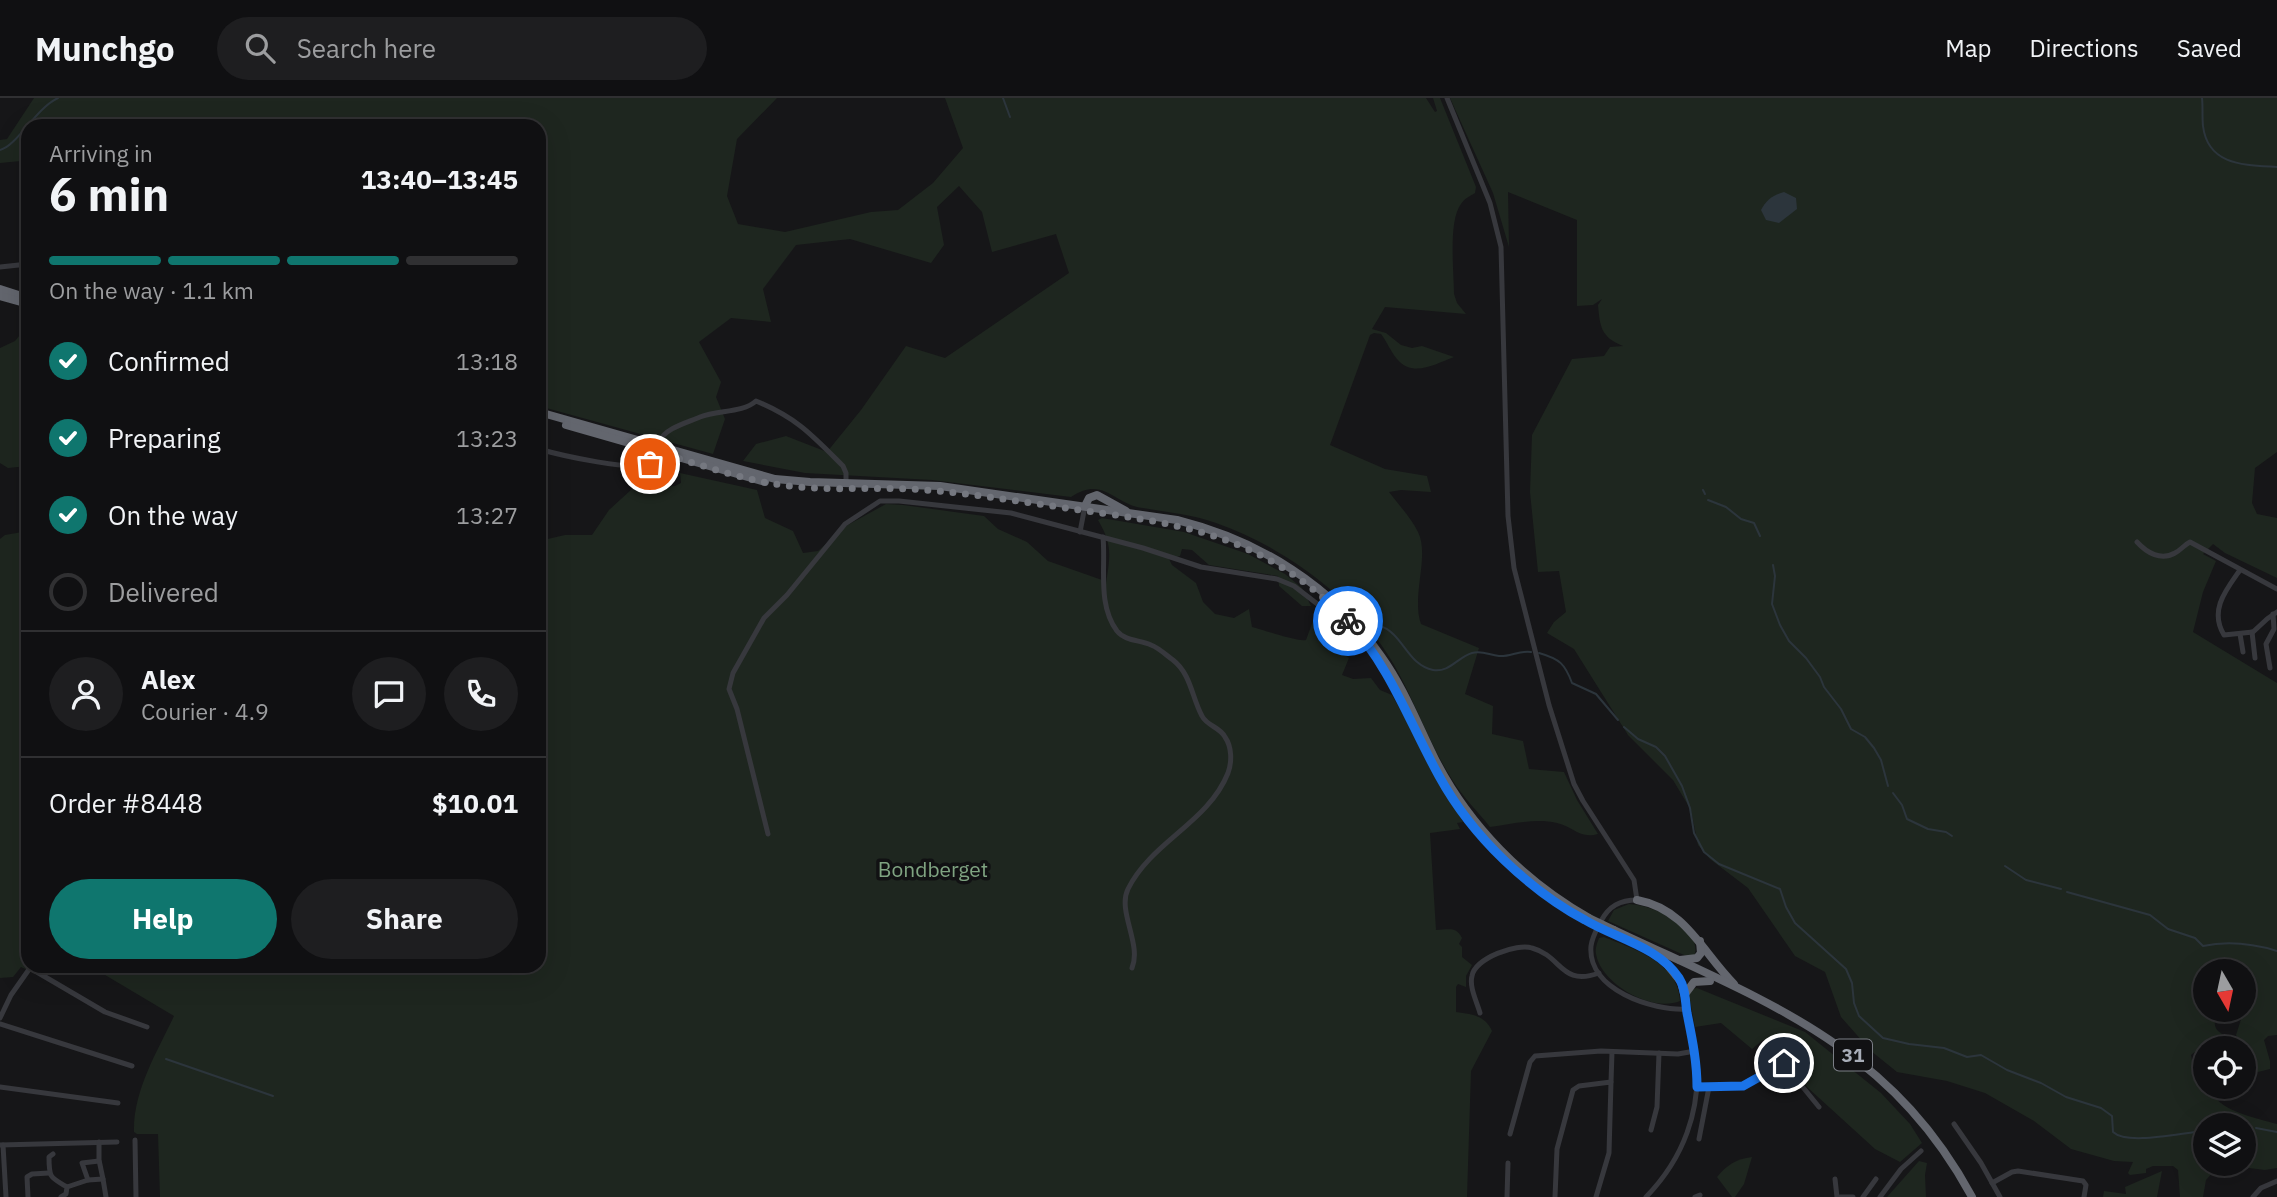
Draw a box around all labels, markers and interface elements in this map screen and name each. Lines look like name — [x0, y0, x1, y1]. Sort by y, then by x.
search box — [217, 17, 707, 80]
text: Munchgo — [35, 27, 175, 70]
icon: search — [241, 29, 279, 67]
text: Search here — [297, 31, 436, 65]
text: Map — [1945, 32, 1991, 64]
text: Directions — [2029, 32, 2139, 64]
text: Saved — [2177, 32, 2242, 64]
text: Arriving in — [49, 138, 153, 168]
text: 13:40–13:45 — [361, 162, 518, 196]
text: 6 min — [49, 164, 169, 224]
text: On the way · 1.1 km — [49, 275, 254, 305]
icon: check — [49, 342, 87, 380]
text: Confirmed — [108, 344, 230, 378]
text: 13:18 — [456, 346, 518, 376]
icon: check — [49, 419, 87, 457]
text: Preparing — [108, 421, 221, 455]
text: 13:23 — [456, 423, 518, 453]
pin — [620, 434, 680, 494]
icon: bag — [631, 445, 669, 483]
icon: check — [49, 496, 87, 534]
text: On the way — [108, 498, 238, 532]
text: 13:27 — [456, 500, 518, 530]
text: Delivered — [108, 575, 219, 609]
courier — [1313, 586, 1383, 656]
icon: bike — [1329, 602, 1367, 640]
button: person — [49, 657, 123, 731]
button: chat — [352, 657, 426, 731]
button: phone — [444, 657, 518, 731]
text: Alex — [141, 662, 195, 696]
text: Courier · 4.9 — [141, 696, 269, 726]
text: Order #8448 — [49, 786, 203, 820]
text: $10.01 — [432, 786, 518, 820]
park label: Bondberget — [878, 855, 988, 883]
button: Help — [49, 879, 277, 959]
button: Share — [291, 879, 518, 959]
north arrow — [2193, 959, 2256, 1022]
map controls — [2193, 959, 2256, 1176]
pin — [1754, 1033, 1814, 1093]
button: locate — [2193, 1036, 2256, 1099]
road number: 31 — [1834, 1040, 1872, 1071]
icon: home — [1765, 1044, 1803, 1082]
button: layers — [2193, 1113, 2256, 1176]

